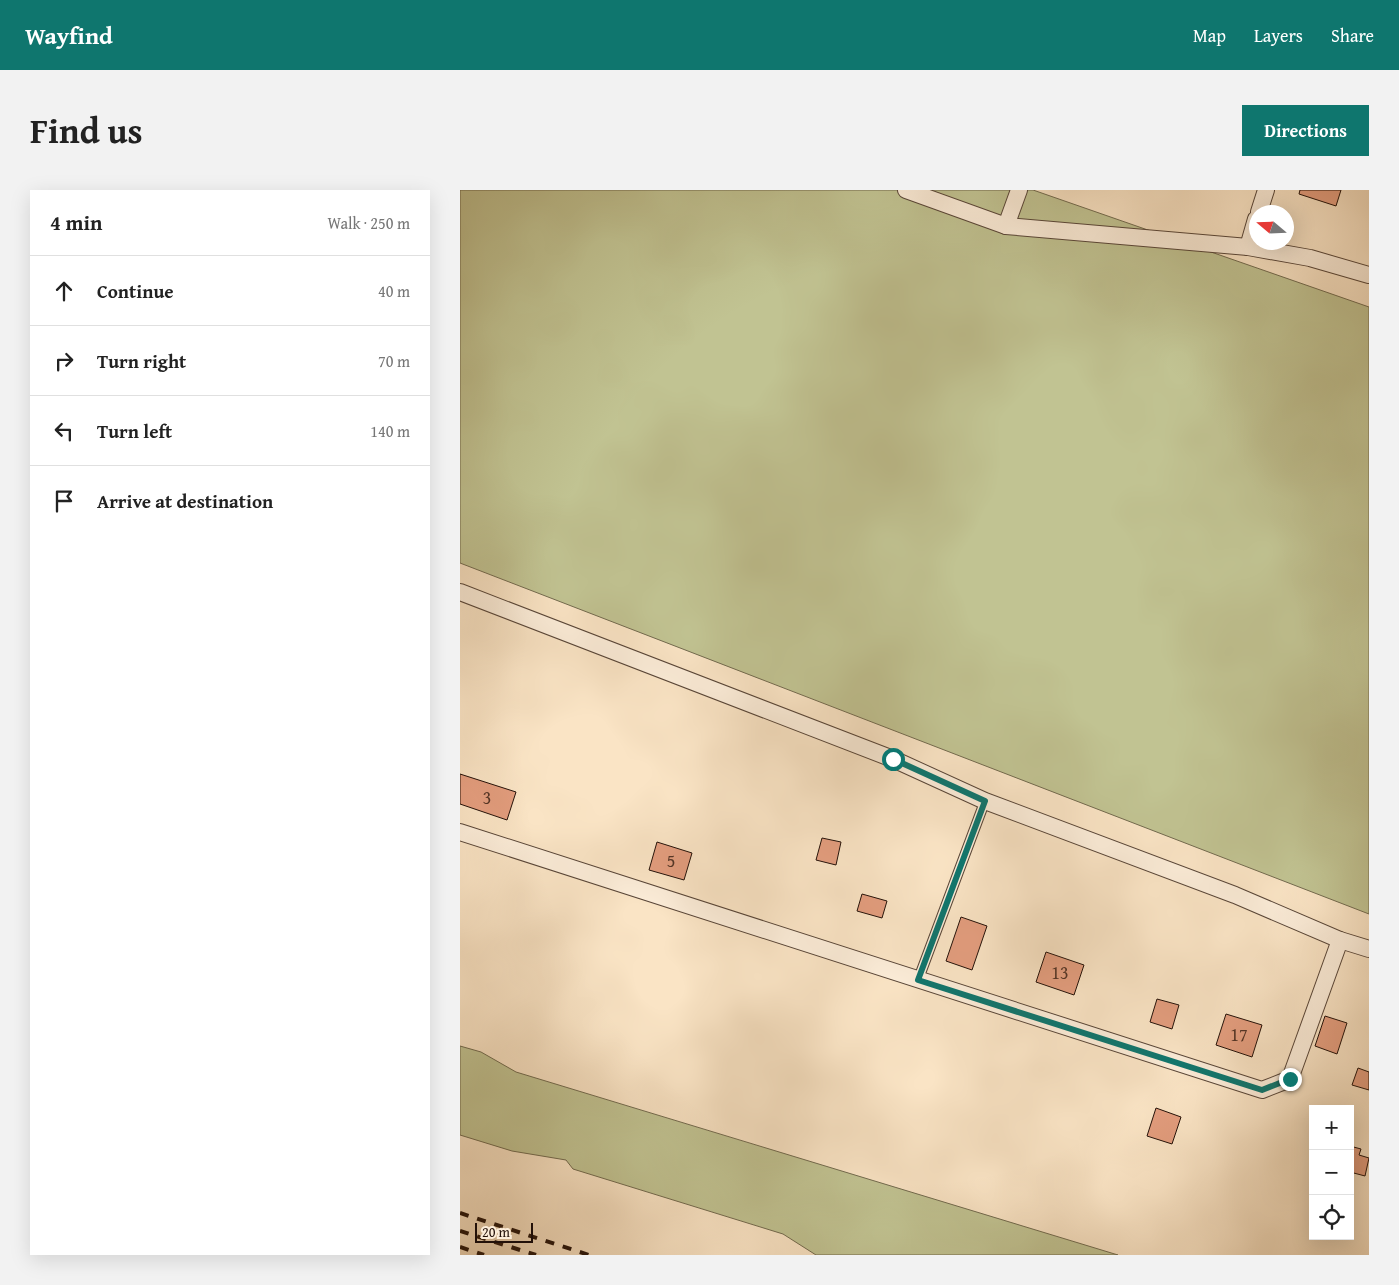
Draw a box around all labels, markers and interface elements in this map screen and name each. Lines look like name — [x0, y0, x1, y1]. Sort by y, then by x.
text: Wayfind — [25, 18, 113, 53]
text: Map — [1193, 22, 1226, 49]
text: Layers — [1254, 22, 1303, 49]
text: Share — [1331, 22, 1374, 49]
text: Find us — [30, 105, 143, 156]
button: Directions — [1242, 105, 1369, 156]
north arrow — [1249, 205, 1294, 250]
text: 4 min — [50, 207, 102, 238]
text: Walk · 250 m — [327, 211, 410, 235]
icon: ahead — [50, 277, 78, 305]
text: Continue — [97, 277, 174, 305]
text: 40 m — [378, 279, 410, 303]
icon: right — [50, 347, 78, 375]
text: Turn right — [97, 347, 186, 375]
text: 70 m — [378, 349, 410, 373]
icon: left — [50, 417, 78, 445]
text: Turn left — [97, 417, 172, 445]
text: 140 m — [370, 419, 410, 443]
icon: arrive — [50, 487, 78, 515]
text: Arrive at destination — [97, 487, 273, 515]
route start — [882, 748, 905, 771]
house number: 3 — [483, 784, 491, 811]
house number: 5 — [667, 847, 675, 874]
house number: 13 — [1051, 959, 1069, 986]
house number: 17 — [1230, 1021, 1248, 1048]
route end — [1279, 1068, 1302, 1091]
map controls — [1309, 1105, 1354, 1240]
button: + — [1309, 1105, 1354, 1150]
button: − — [1309, 1150, 1354, 1195]
button: locate — [1309, 1195, 1354, 1240]
scale bar — [475, 1220, 532, 1243]
text: 20 m — [482, 1222, 510, 1242]

